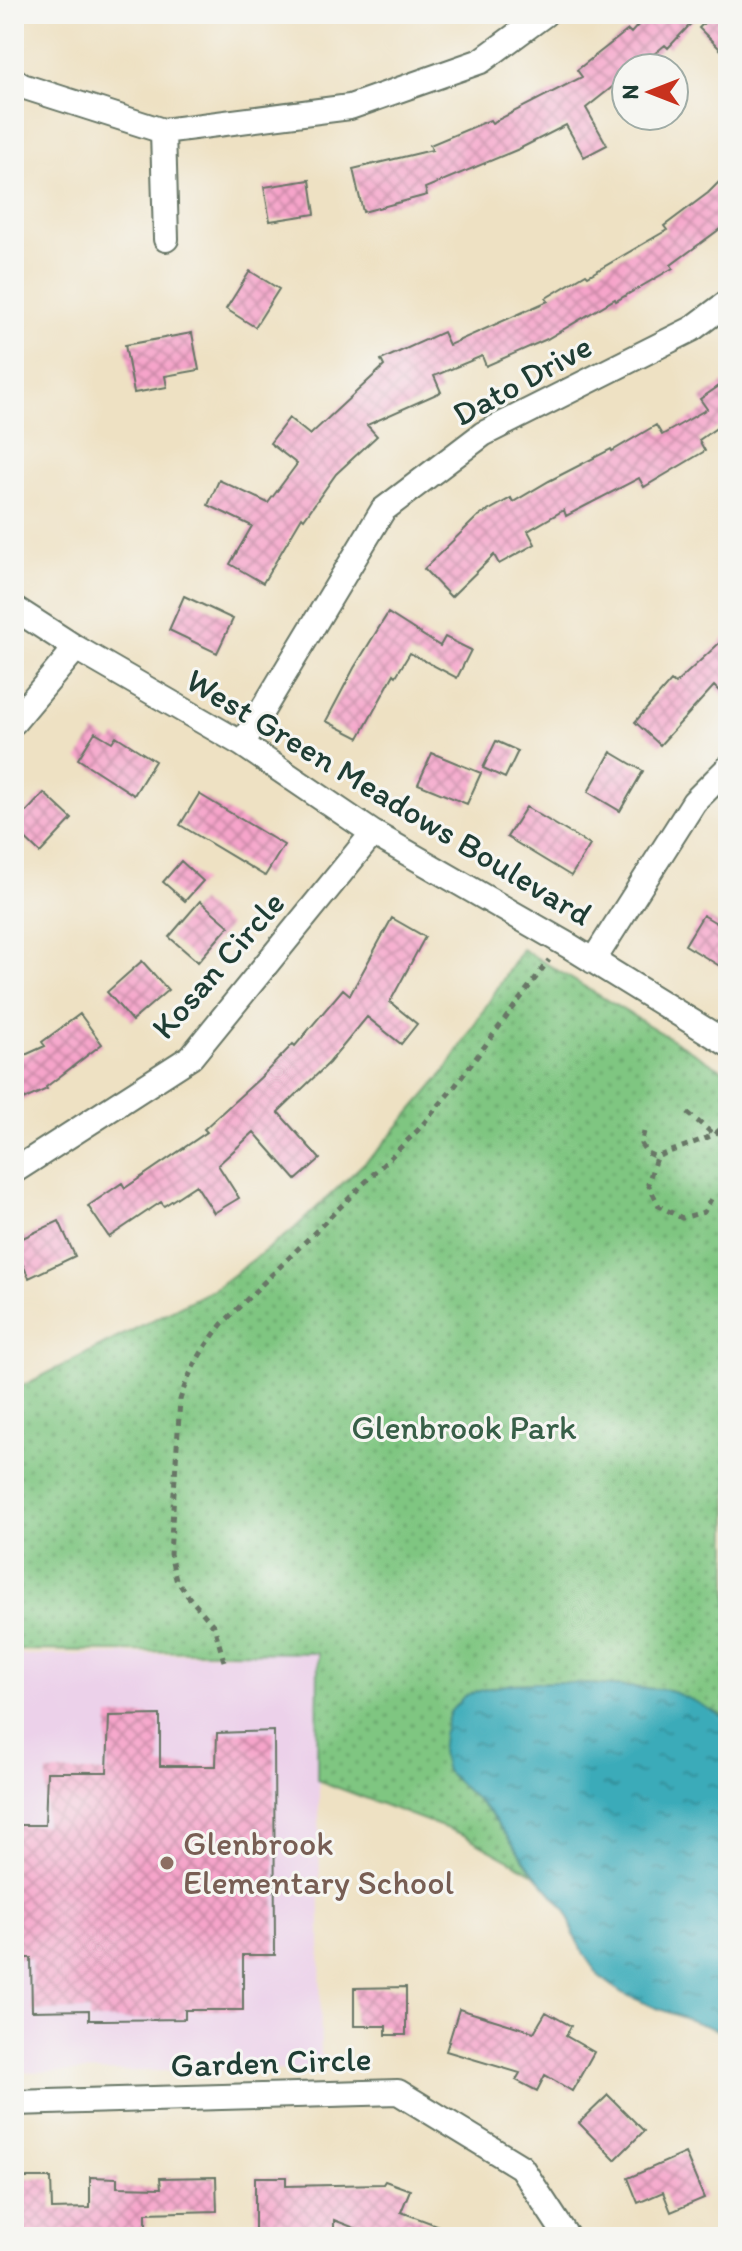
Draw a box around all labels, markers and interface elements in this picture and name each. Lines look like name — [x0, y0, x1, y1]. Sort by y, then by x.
north arrow — [610, 52, 690, 132]
text: N — [617, 85, 644, 99]
street label: Dato Drive — [445, 325, 599, 435]
street label: West Green Meadows Boulevard — [179, 659, 599, 935]
street label: Kosan Circle — [143, 883, 293, 1047]
park label: Glenbrook Park — [351, 1407, 577, 1448]
place label: Glenbrook Elementary School — [183, 1823, 454, 1903]
marker: Glenbrook Elementary School — [158, 1854, 176, 1872]
street label: Garden Circle — [170, 2038, 372, 2086]

